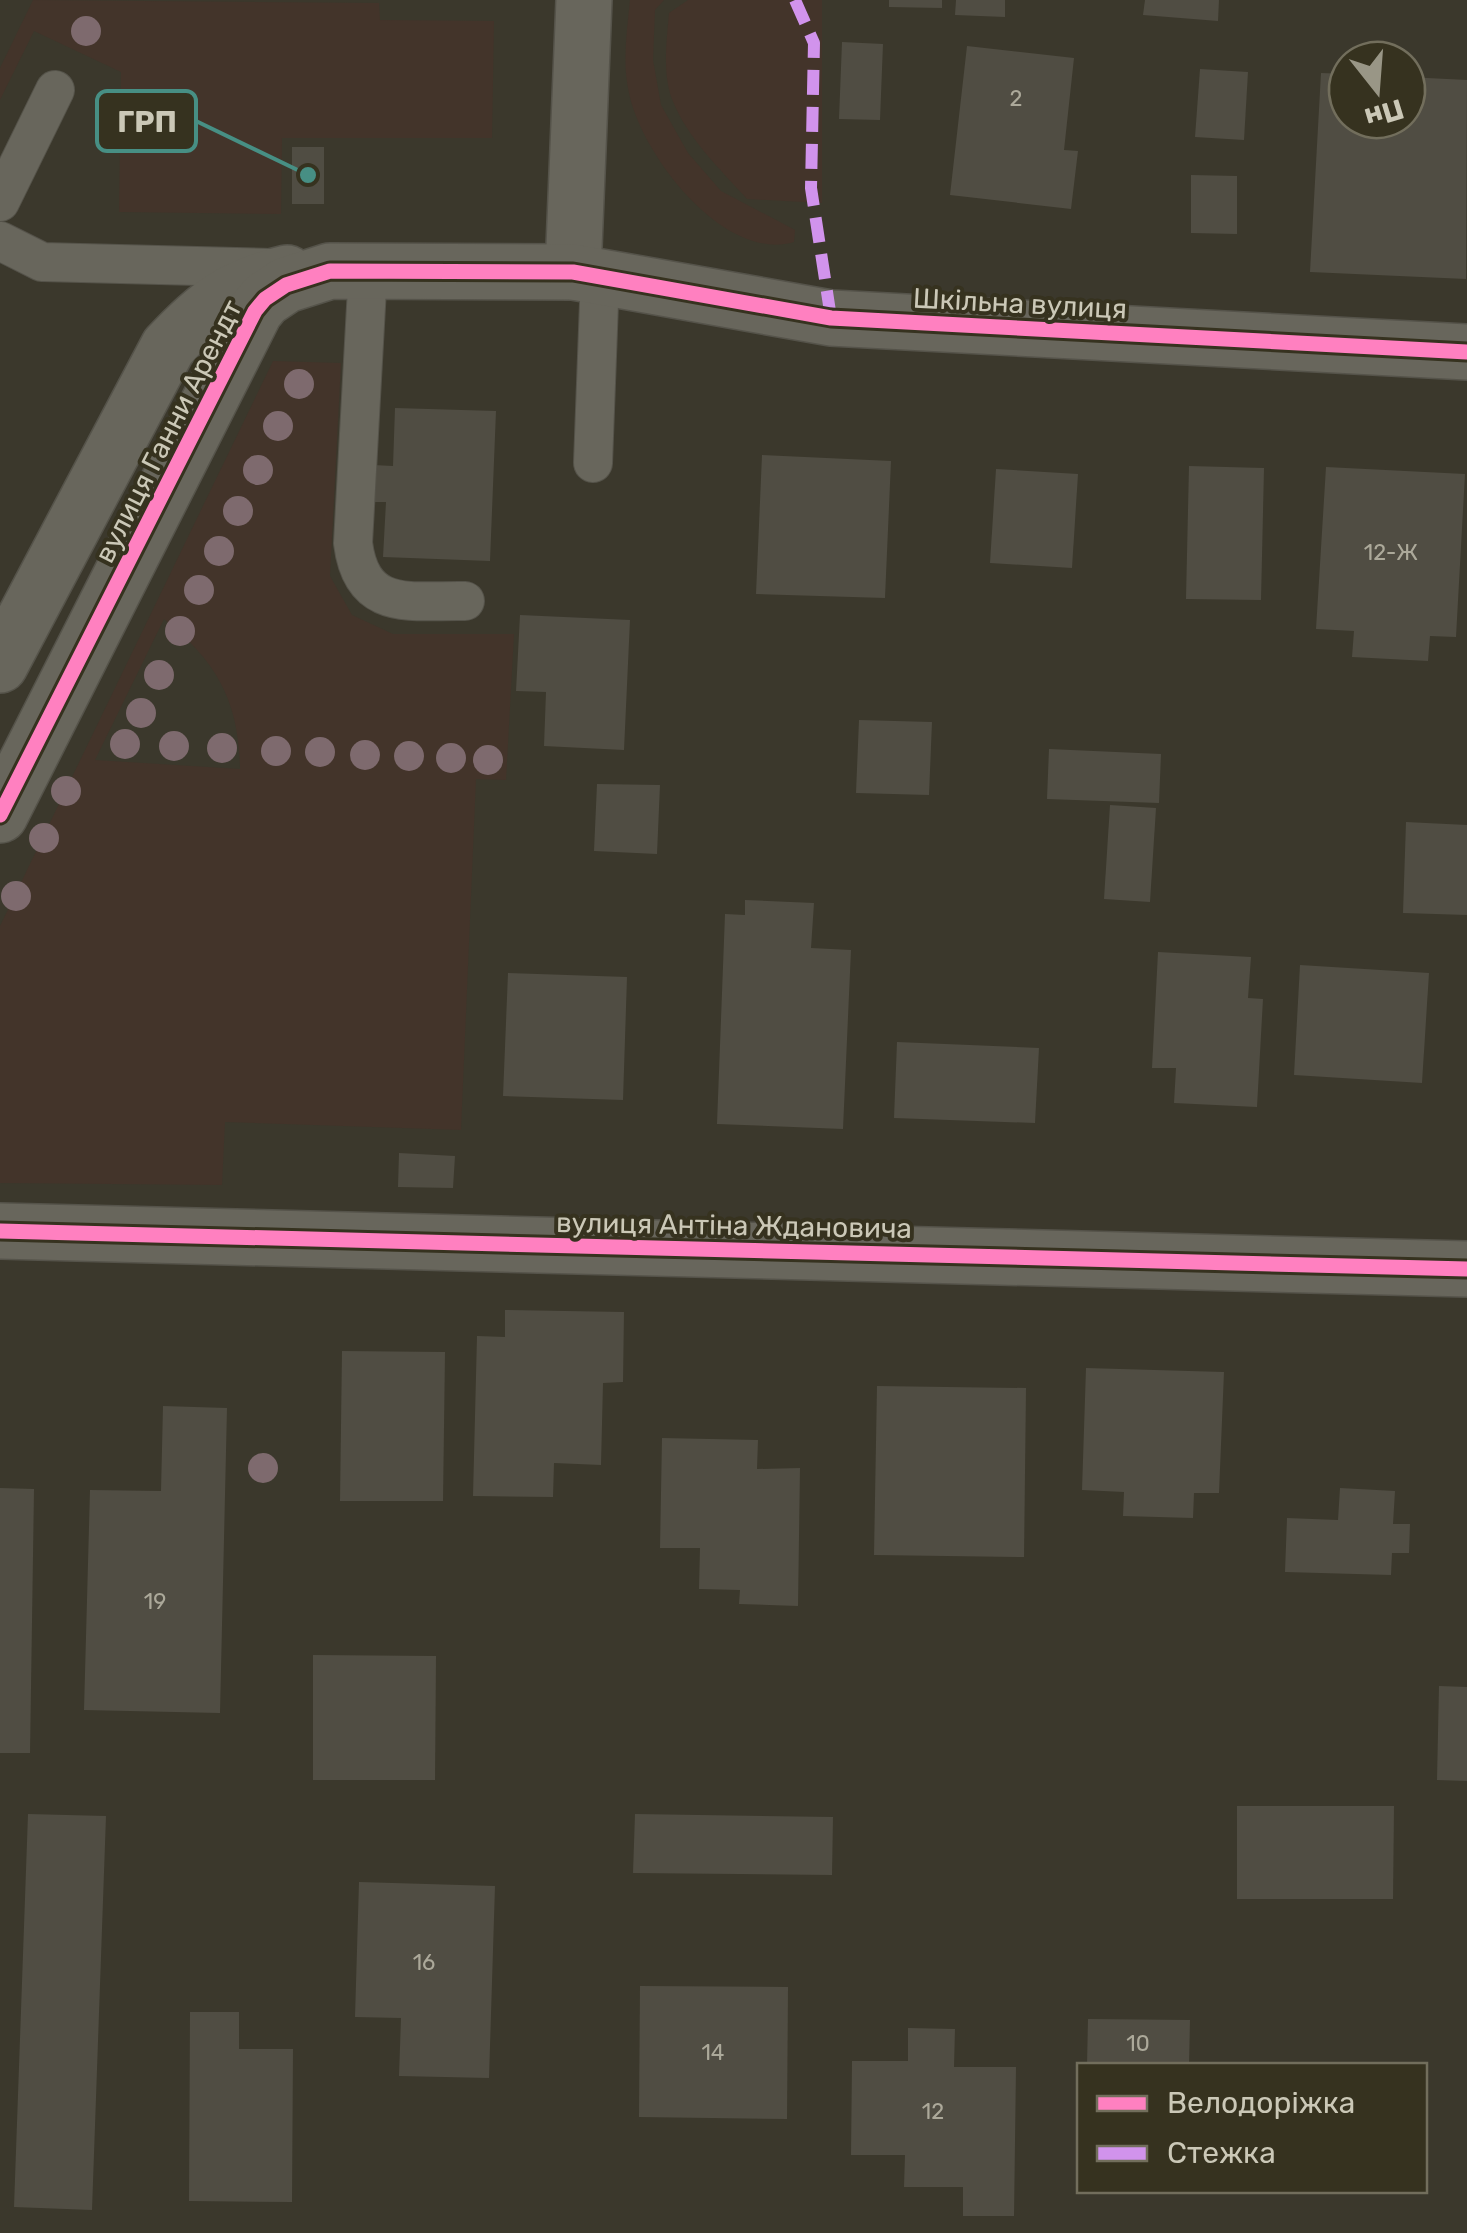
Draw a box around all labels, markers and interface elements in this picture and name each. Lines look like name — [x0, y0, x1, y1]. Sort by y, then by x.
north arrow — [1327, 40, 1427, 140]
house number: 2 — [1010, 85, 1022, 112]
callout: ГРП — [97, 91, 196, 151]
text: Пн — [1361, 92, 1408, 135]
text: ГРП — [117, 104, 177, 140]
street label: Шкільна вулиця — [912, 281, 1128, 326]
street label: вулиця Ганни Арендт — [88, 294, 249, 568]
house number: 12-Ж — [1364, 539, 1418, 566]
street label: вулиця Антіна Ждановича — [556, 1206, 912, 1245]
house number: 19 — [144, 1588, 166, 1615]
house number: 16 — [413, 1949, 435, 1976]
house number: 10 — [1126, 2030, 1150, 2057]
house number: 14 — [701, 2039, 725, 2066]
legend — [1077, 2063, 1427, 2193]
text: Велодоріжка — [1167, 2085, 1355, 2121]
house number: 12 — [922, 2098, 944, 2125]
text: Стежка — [1167, 2135, 1276, 2171]

